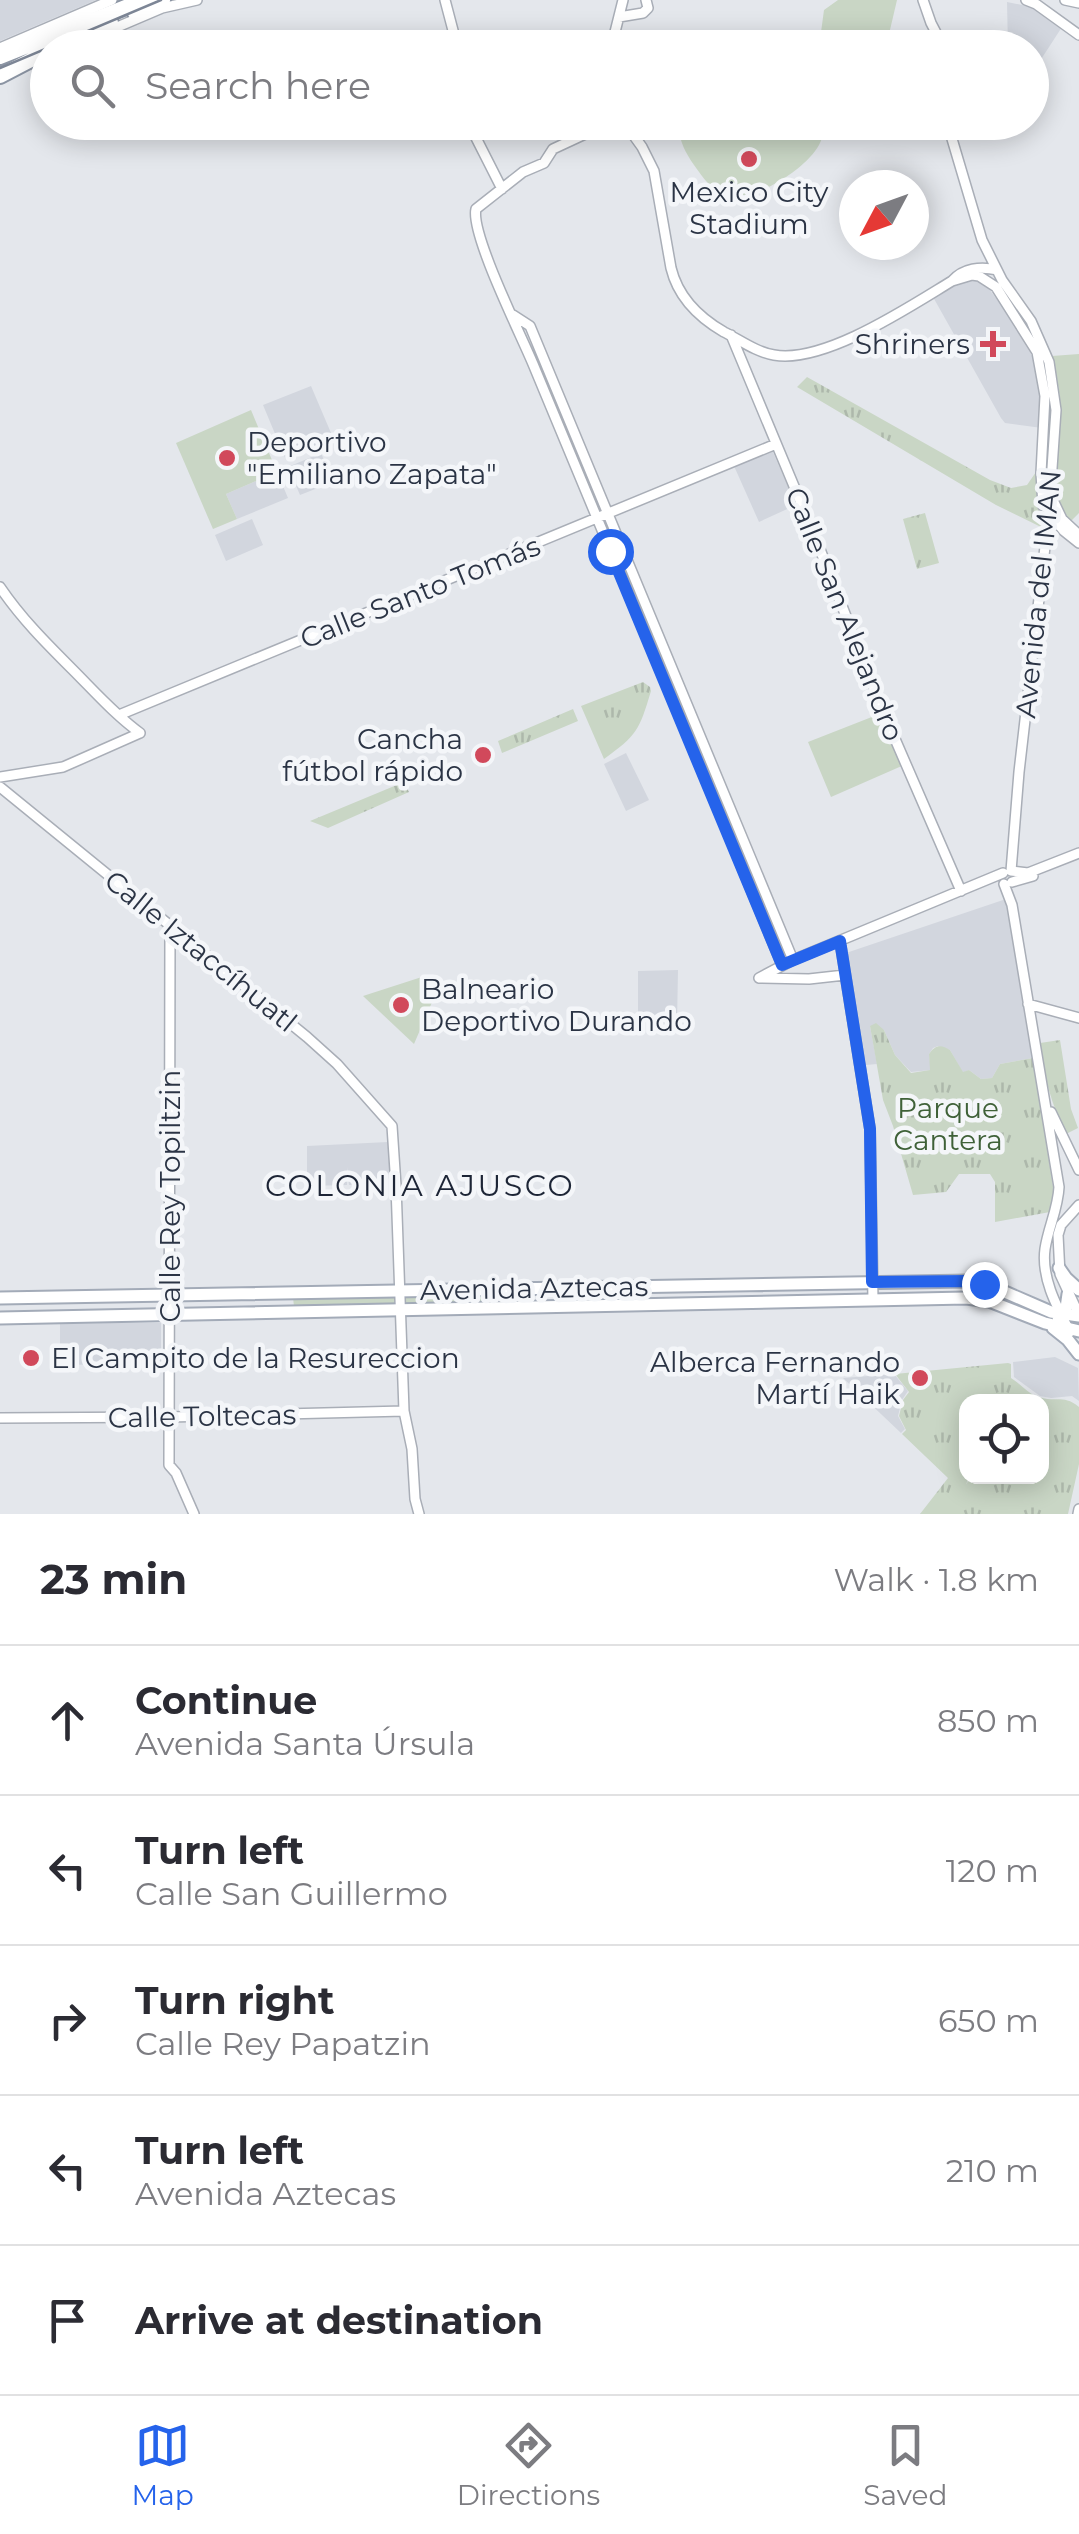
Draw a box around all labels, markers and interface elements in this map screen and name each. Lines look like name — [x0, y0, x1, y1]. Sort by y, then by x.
search box — [30, 30, 1049, 140]
icon: search — [65, 58, 120, 113]
text: Search here — [145, 62, 371, 109]
marker: Mexico City Stadium — [738, 148, 760, 170]
north arrow — [839, 170, 929, 260]
place label: Mexico City Stadium — [670, 175, 829, 241]
place label: Shriners — [855, 327, 970, 361]
marker: Shriners — [980, 331, 1006, 357]
place label: Deportivo "Emiliano Zapata" — [247, 425, 497, 491]
marker: Deportivo "Emiliano Zapata" — [216, 447, 238, 469]
street label: Avenida del IMAN — [1008, 468, 1068, 720]
street label: Calle San Alejandro — [779, 482, 911, 746]
street label: Calle Santo Tomás — [295, 528, 545, 656]
route start — [588, 529, 634, 575]
place label: Cancha fútbol rápido — [282, 722, 463, 788]
marker: Cancha fútbol rápido — [472, 744, 494, 766]
street label: Calle Iztaccíhuatl — [98, 863, 304, 1039]
place label: Balneario Deportivo Durando — [421, 972, 692, 1038]
marker: Balneario Deportivo Durando — [390, 994, 412, 1016]
street label: Calle Rey Topiltzin — [153, 1070, 187, 1322]
park label: Parque Cantera — [893, 1091, 1003, 1157]
district label: COLONIA AJUSCO — [265, 1167, 575, 1204]
route end — [962, 1262, 1008, 1308]
street label: Avenida Aztecas — [420, 1269, 648, 1307]
place label: El Campito de la Resureccion — [51, 1341, 460, 1375]
place label: Alberca Fernando Martí Haik — [650, 1345, 900, 1411]
marker: El Campito de la Resureccion — [20, 1347, 42, 1369]
marker: Alberca Fernando Martí Haik — [909, 1367, 931, 1389]
map controls — [959, 1394, 1049, 1484]
button: locate — [959, 1394, 1049, 1484]
street label: Calle Toltecas — [107, 1397, 297, 1435]
text: 23 min — [40, 1553, 187, 1605]
text: Walk · 1.8 km — [833, 1560, 1039, 1599]
text: Continue — [135, 1677, 317, 1724]
icon: ahead — [40, 1693, 95, 1748]
text: 850 m — [937, 1701, 1039, 1740]
text: Avenida Santa Úrsula — [135, 1724, 475, 1763]
text: Turn left — [135, 1827, 304, 1874]
icon: left — [40, 1843, 95, 1898]
text: 120 m — [946, 1851, 1039, 1890]
text: Calle San Guillermo — [135, 1874, 448, 1913]
text: Turn right — [135, 1977, 334, 2024]
icon: right — [40, 1993, 95, 2048]
text: 650 m — [938, 2001, 1039, 2040]
text: Calle Rey Papatzin — [135, 2024, 431, 2063]
text: Turn left — [135, 2127, 304, 2174]
icon: left — [40, 2143, 95, 2198]
text: 210 m — [946, 2151, 1039, 2190]
text: Avenida Aztecas — [135, 2174, 396, 2213]
icon: arrive — [40, 2293, 95, 2348]
text: Arrive at destination — [135, 2297, 543, 2344]
tab: Map — [132, 2418, 194, 2512]
tab: Directions — [457, 2418, 600, 2512]
tab: Saved — [863, 2418, 947, 2512]

